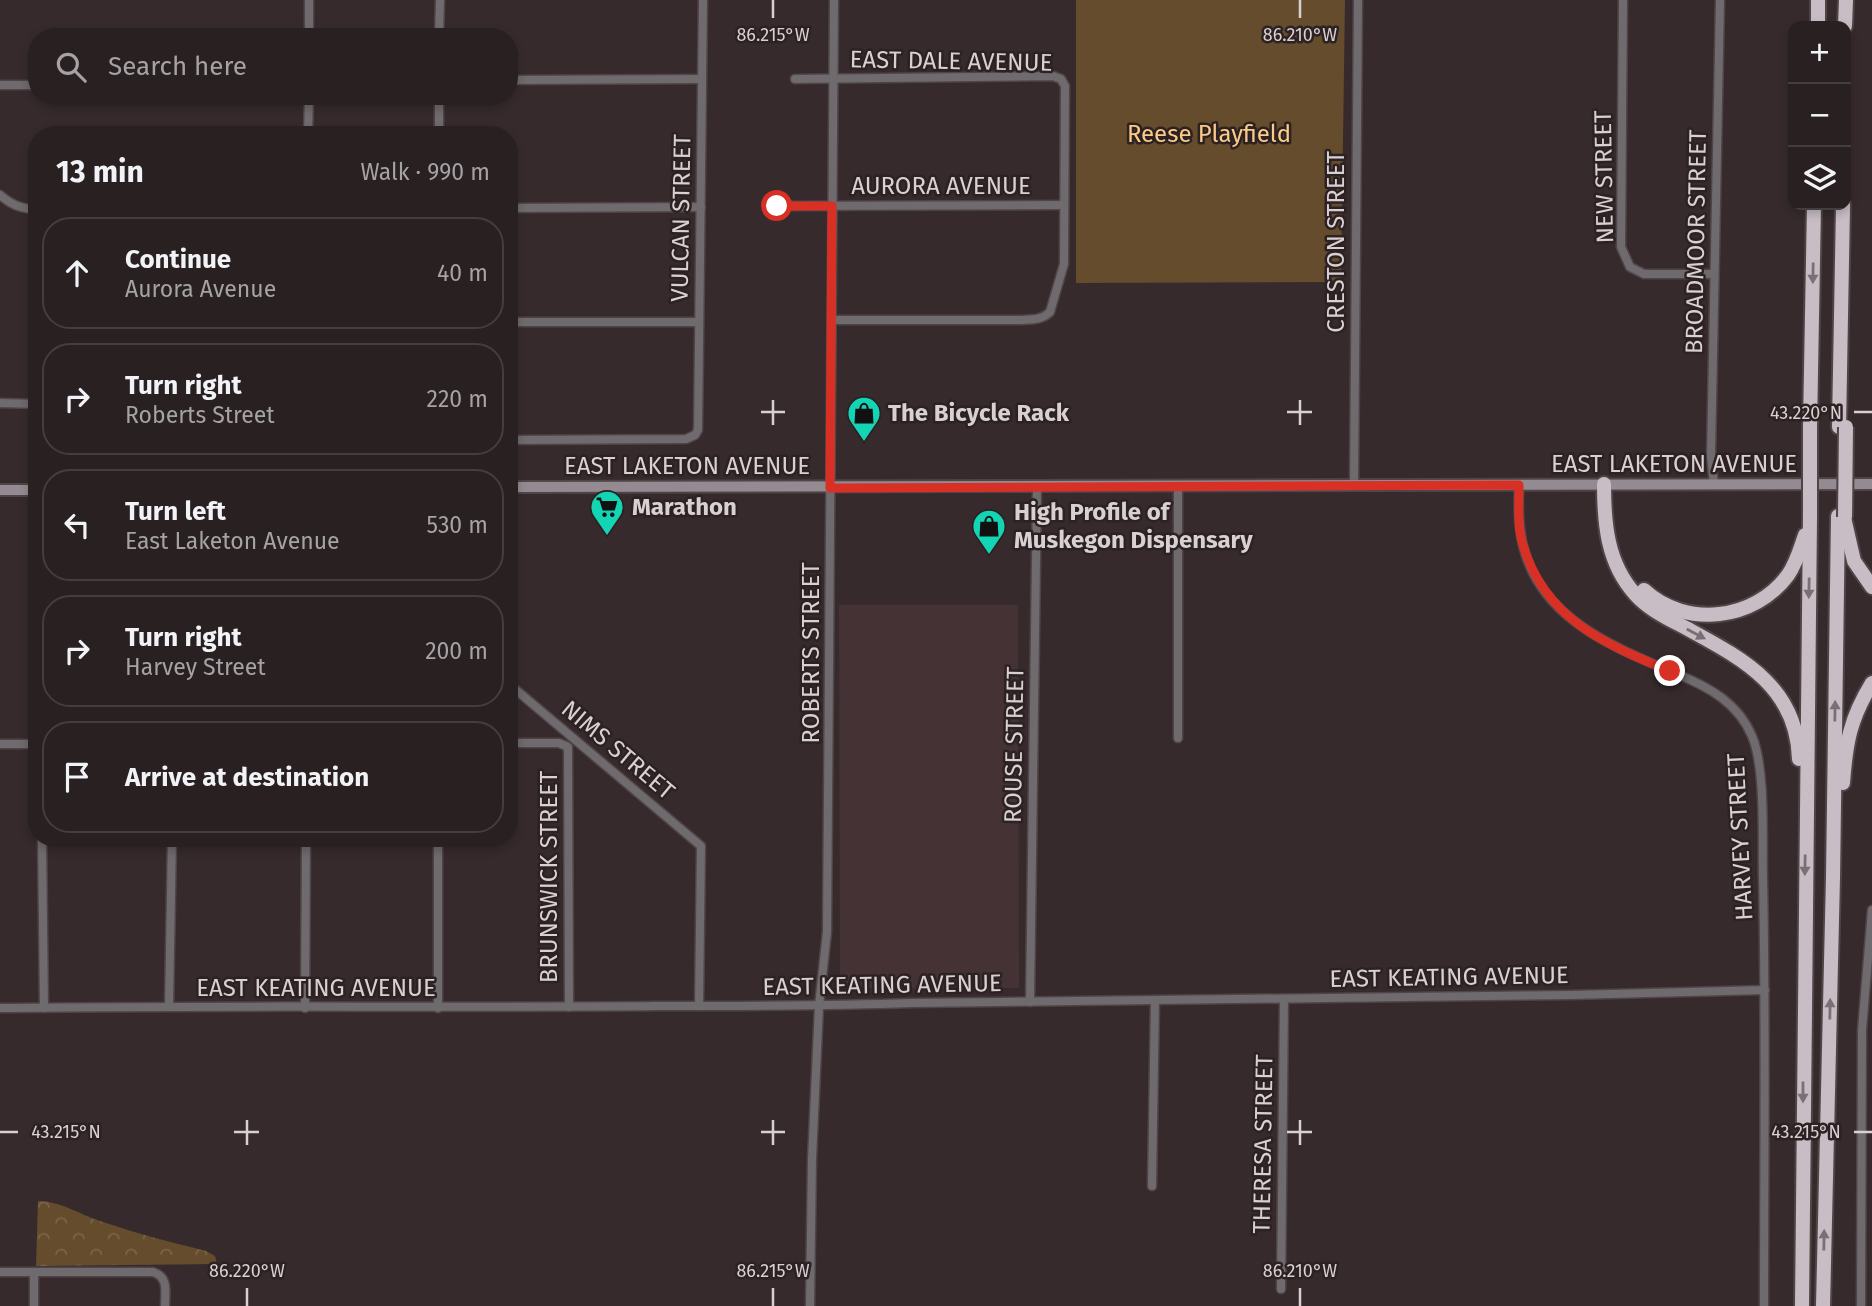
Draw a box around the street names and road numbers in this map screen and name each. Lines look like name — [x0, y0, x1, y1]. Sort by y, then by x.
street label: EAST DALE AVENUE — [849, 45, 1053, 77]
street label: NEW STREET — [1589, 110, 1619, 244]
street label: BROADMOOR STREET — [1680, 129, 1712, 354]
street label: VULCAN STREET — [666, 133, 696, 302]
street label: CRESTON STREET — [1322, 151, 1350, 333]
street label: AURORA AVENUE — [851, 172, 1031, 200]
street label: EAST LAKETON AVENUE — [1551, 450, 1797, 478]
street label: EAST LAKETON AVENUE — [564, 452, 810, 480]
street label: ROBERTS STREET — [797, 562, 825, 744]
street label: ROUSE STREET — [999, 666, 1029, 823]
street label: NIMS STREET — [556, 695, 681, 806]
street label: HARVEY STREET — [1722, 752, 1758, 921]
street label: BRUNSWICK STREET — [535, 770, 563, 983]
street label: EAST KEATING AVENUE — [1329, 961, 1569, 993]
street label: EAST KEATING AVENUE — [762, 969, 1002, 1001]
street label: EAST KEATING AVENUE — [196, 974, 436, 1002]
street label: THERESA STREET — [1247, 1054, 1279, 1234]

